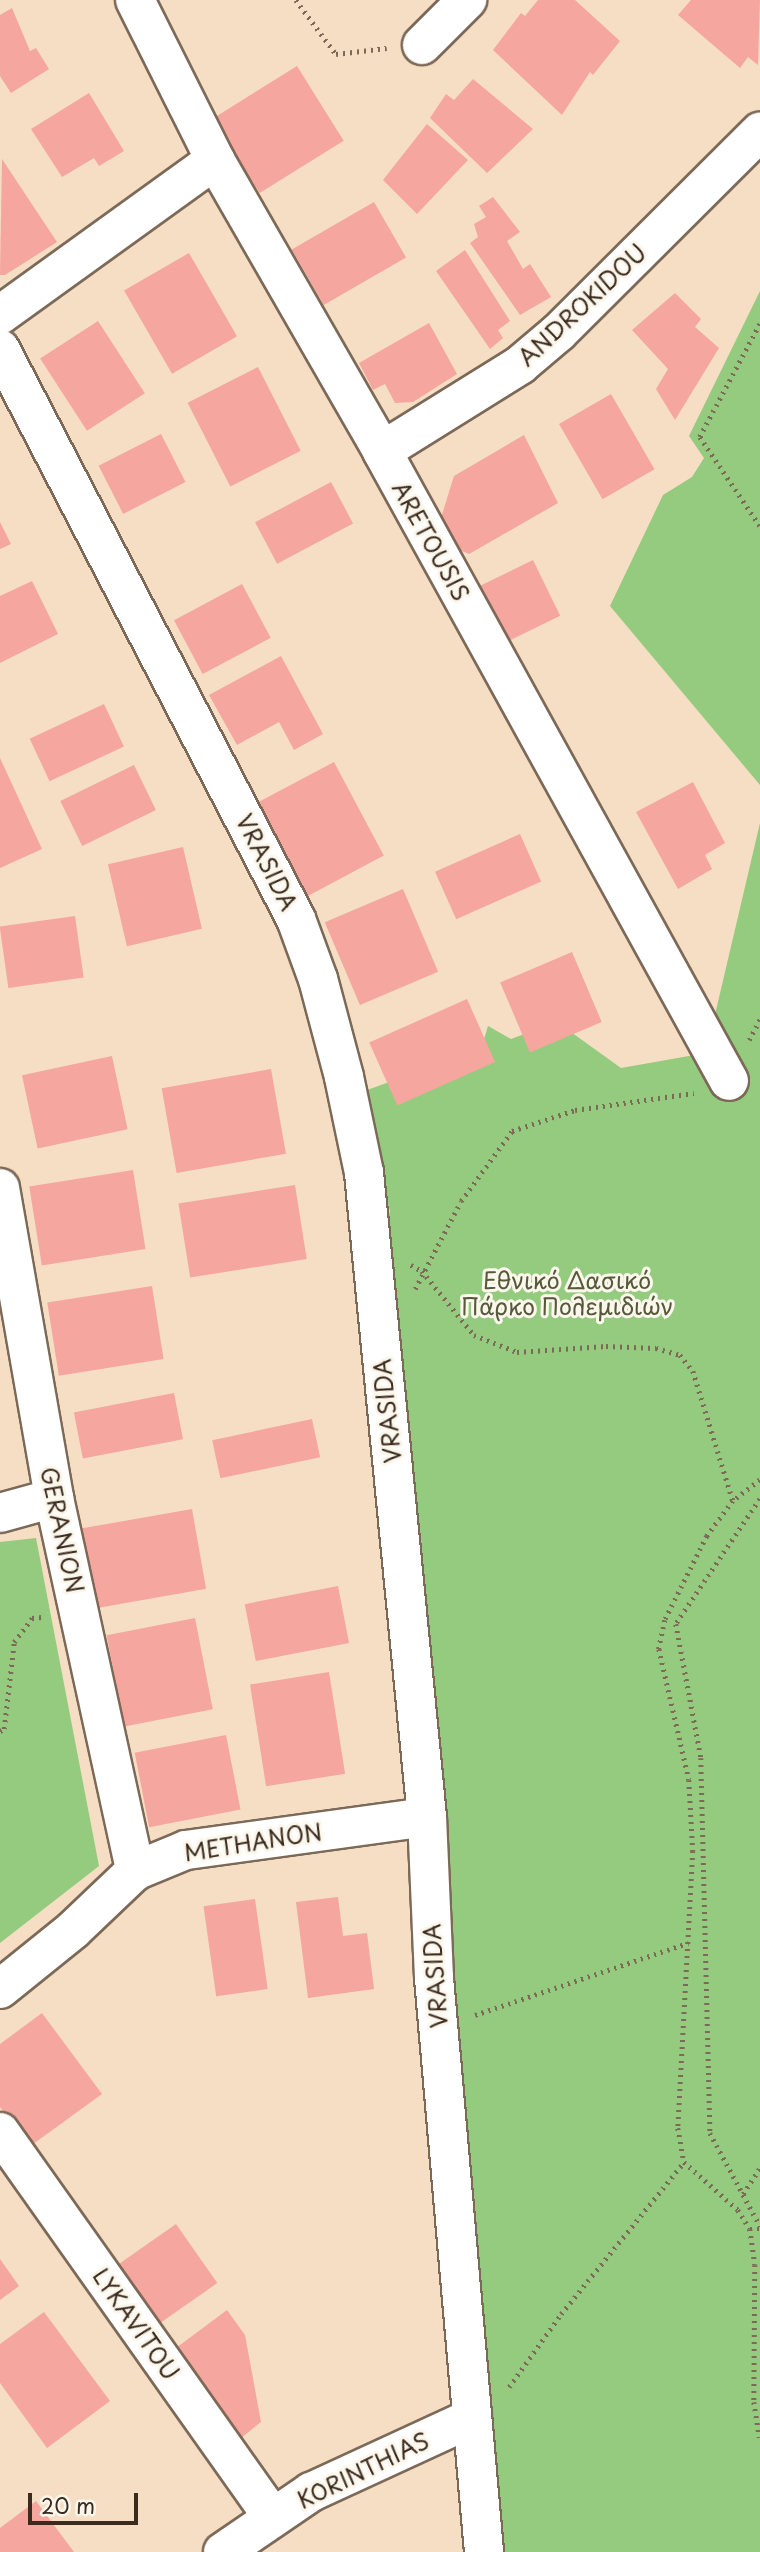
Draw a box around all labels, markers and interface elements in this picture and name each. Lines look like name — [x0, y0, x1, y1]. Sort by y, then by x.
street label: ANDROKIDOU — [512, 239, 652, 371]
street label: ARETOUSIS — [387, 476, 475, 606]
street label: VRASIDA — [231, 809, 303, 915]
park label: Εθνικό Δασικό Πάρκο Πολεμιδιών — [460, 1266, 674, 1320]
street label: VRASIDA — [368, 1358, 406, 1464]
street label: GERANION — [35, 1464, 89, 1596]
street label: METHANON — [182, 1817, 324, 1867]
street label: VRASIDA — [418, 1923, 452, 2029]
street label: LYKAVITOU — [87, 2263, 185, 2385]
street label: KORINTHIAS — [292, 2426, 434, 2514]
scale bar — [32, 2478, 142, 2522]
text: 20 m — [41, 2489, 95, 2521]

